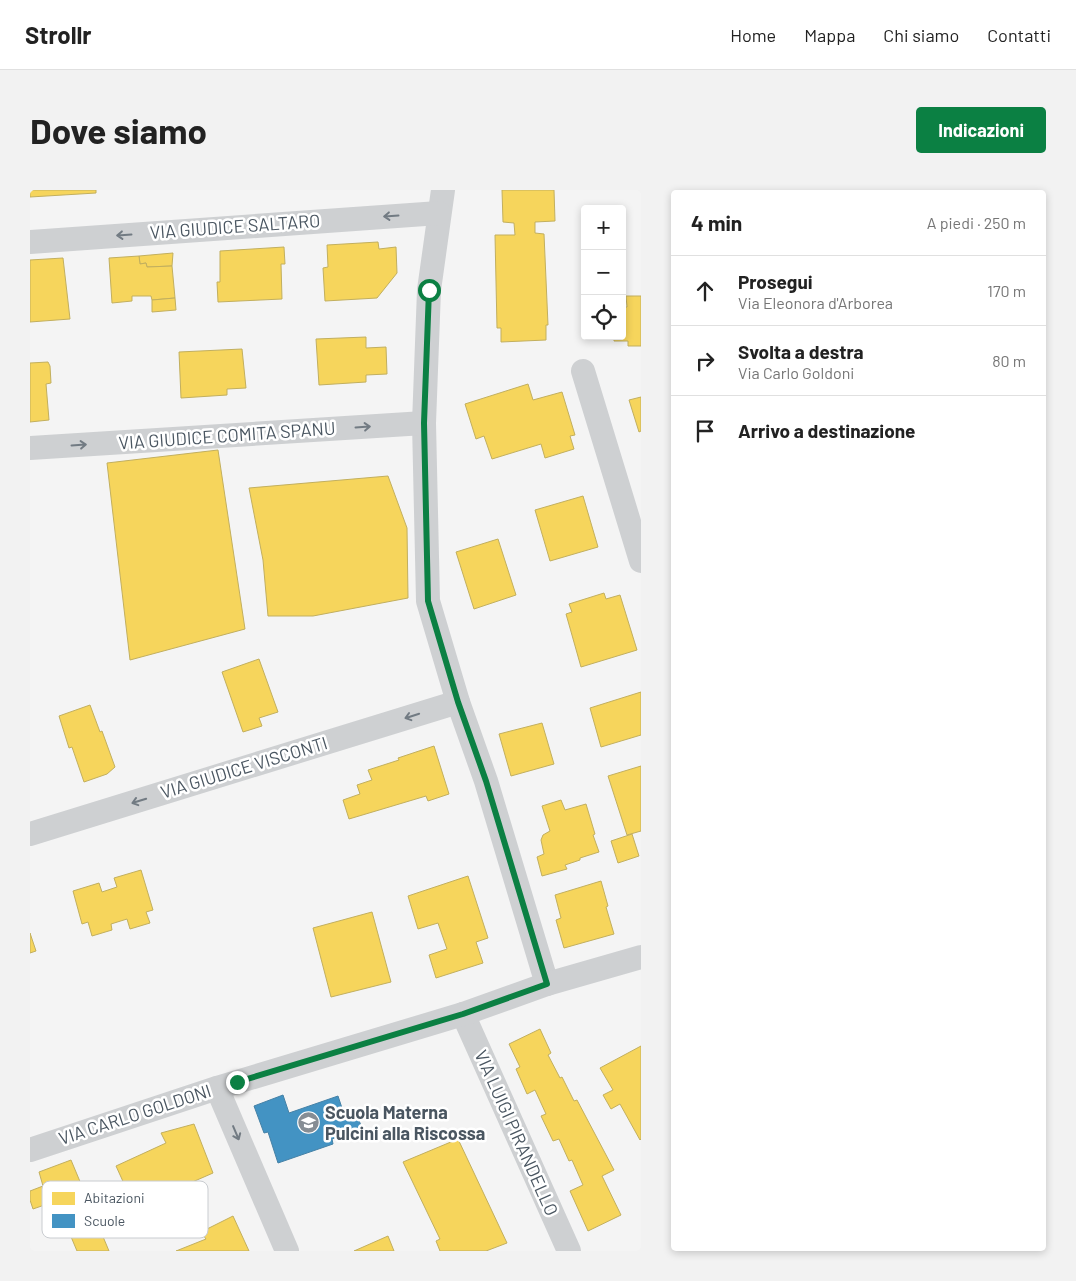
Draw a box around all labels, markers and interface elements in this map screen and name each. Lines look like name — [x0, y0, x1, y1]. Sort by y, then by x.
text: Strollr — [25, 20, 92, 49]
text: Home — [730, 24, 776, 46]
text: Mappa — [804, 24, 855, 46]
text: Chi siamo — [883, 24, 959, 46]
text: Contatti — [987, 24, 1051, 46]
button: Indicazioni — [916, 107, 1046, 153]
text: Dove siamo — [30, 109, 207, 151]
map controls — [581, 205, 626, 340]
button: + — [581, 205, 626, 250]
street label: VIA GIUDICE SALTARO — [149, 209, 321, 243]
text: 4 min — [691, 210, 742, 235]
one-way arrow — [383, 212, 399, 221]
text: A piedi · 250 m — [927, 213, 1026, 232]
one-way arrow — [116, 231, 132, 240]
button: − — [581, 250, 626, 295]
text: Prosegui — [738, 270, 813, 293]
icon: ahead — [691, 277, 719, 305]
route start — [418, 279, 441, 302]
text: 170 m — [987, 281, 1026, 300]
text: Via Eleonora d'Arborea — [738, 293, 893, 312]
button: locate — [581, 295, 626, 340]
text: Svolta a destra — [738, 340, 864, 363]
icon: right — [691, 347, 719, 375]
text: 80 m — [992, 351, 1026, 370]
text: Via Carlo Goldoni — [738, 363, 854, 382]
street label: VIA GIUDICE COMITA SPANU — [118, 416, 336, 454]
icon: arrive — [691, 417, 719, 445]
text: Arrivo a destinazione — [738, 419, 916, 442]
one-way arrow — [355, 423, 371, 432]
one-way arrow — [70, 441, 86, 450]
one-way arrow — [404, 712, 420, 722]
street label: VIA GIUDICE VISCONTI — [158, 731, 330, 803]
one-way arrow — [132, 796, 148, 806]
street label: VIA LUIGI PIRANDELLO — [470, 1046, 563, 1219]
route end — [226, 1071, 249, 1094]
street label: VIA CARLO GOLDONI — [56, 1079, 214, 1149]
place label: Scuola Materna Pulcini alla Riscossa — [325, 1101, 485, 1144]
school or university icon: Scuola Materna Pulcini alla Riscossa — [297, 1111, 321, 1135]
one-way arrow — [233, 1125, 242, 1140]
legend — [42, 1181, 208, 1238]
text: Abitazioni — [84, 1189, 145, 1206]
text: Scuole — [84, 1212, 125, 1229]

